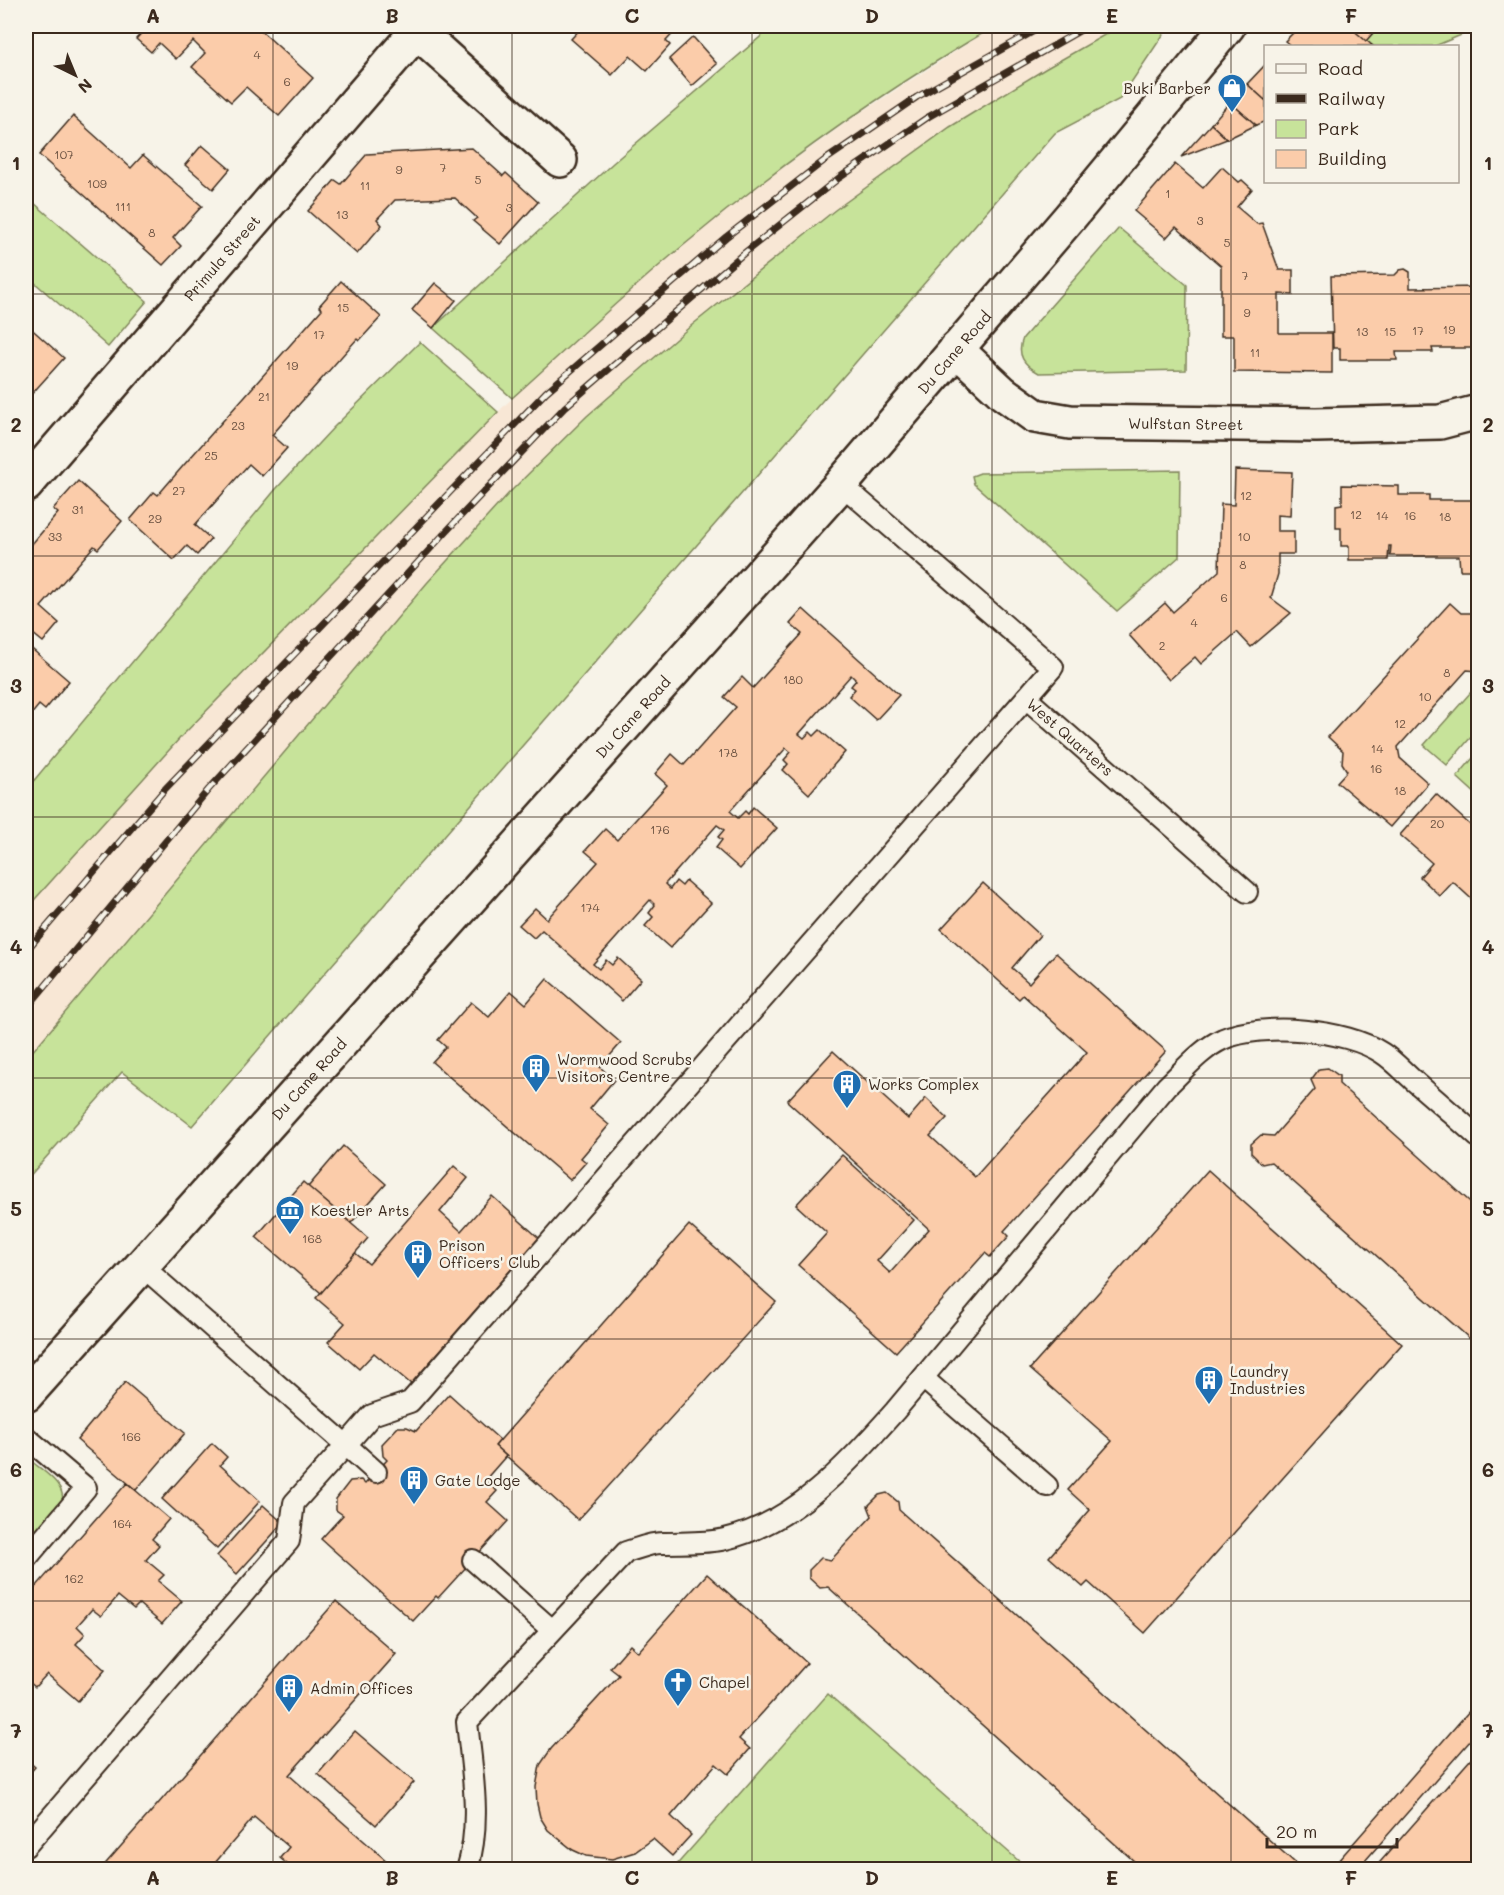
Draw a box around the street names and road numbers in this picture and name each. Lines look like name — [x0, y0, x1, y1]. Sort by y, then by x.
street label: Primula Street — [179, 211, 264, 305]
street label: Du Cane Road — [913, 306, 995, 398]
street label: Wulfstan Street — [1128, 413, 1243, 434]
street label: Du Cane Road — [591, 672, 675, 762]
street label: West Quarters — [1023, 693, 1118, 780]
street label: Du Cane Road — [267, 1034, 351, 1124]

